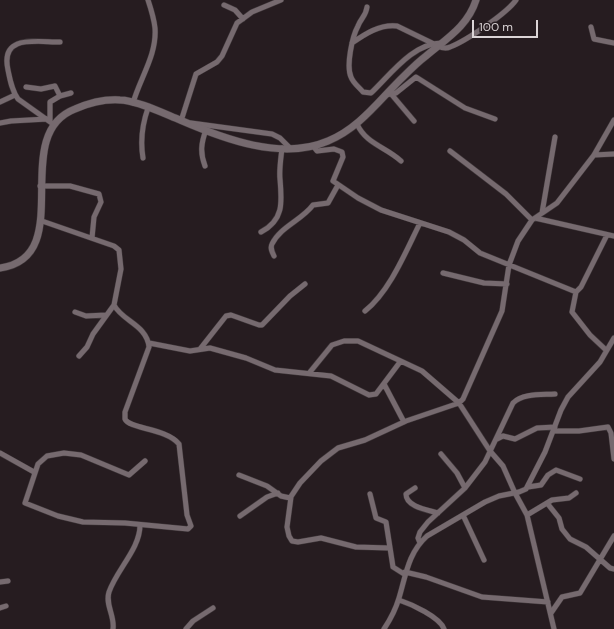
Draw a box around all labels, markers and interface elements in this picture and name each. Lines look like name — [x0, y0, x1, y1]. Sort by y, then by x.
scale bar — [474, 12, 540, 38]
text: 100 m — [479, 19, 513, 35]

